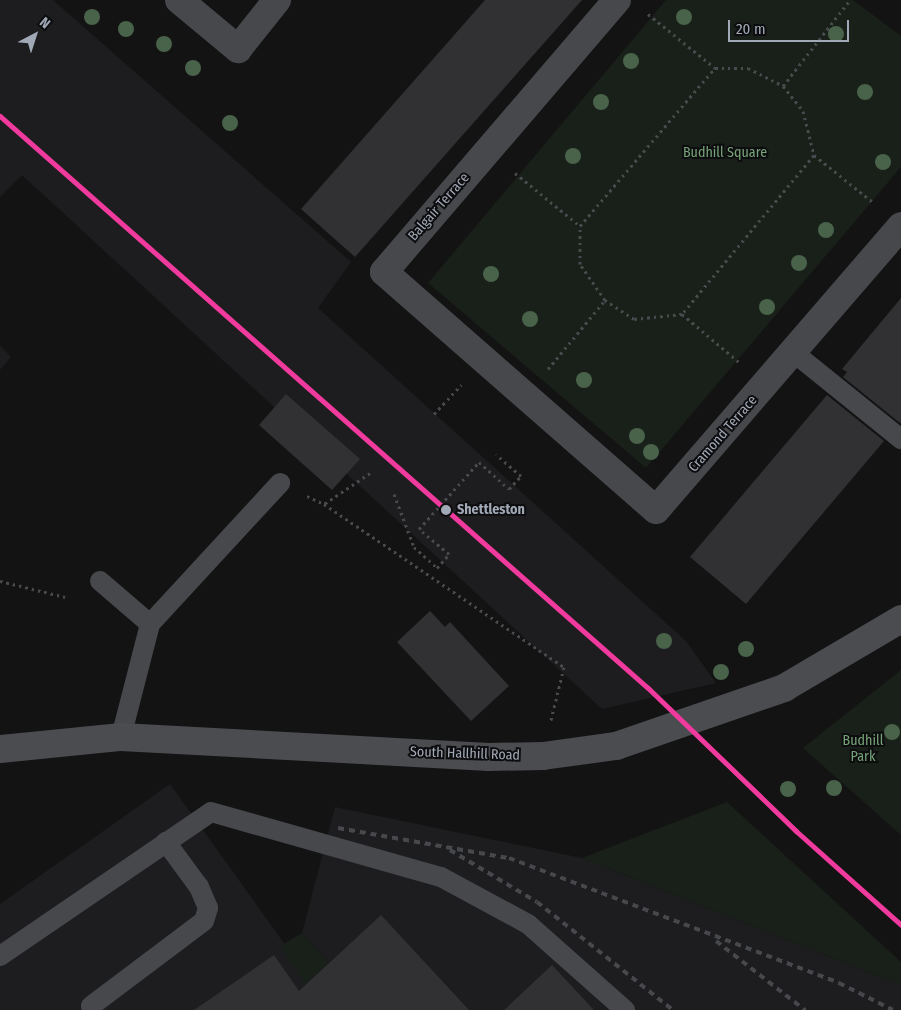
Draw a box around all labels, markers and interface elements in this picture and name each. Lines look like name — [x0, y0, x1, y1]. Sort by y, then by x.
north arrow — [10, 10, 60, 60]
scale bar — [731, 10, 852, 42]
text: N — [36, 14, 54, 32]
text: 20 m — [736, 20, 766, 38]
park label: Budhill Square — [683, 145, 767, 161]
street label: Balgair Terrace — [405, 170, 473, 244]
street label: Cramond Terrace — [685, 392, 761, 476]
place label: Shettleston — [457, 502, 525, 518]
marker: Shettleston — [439, 503, 453, 517]
park label: Budhill Park — [843, 733, 883, 766]
street label: South Hallhill Road — [410, 744, 520, 764]

